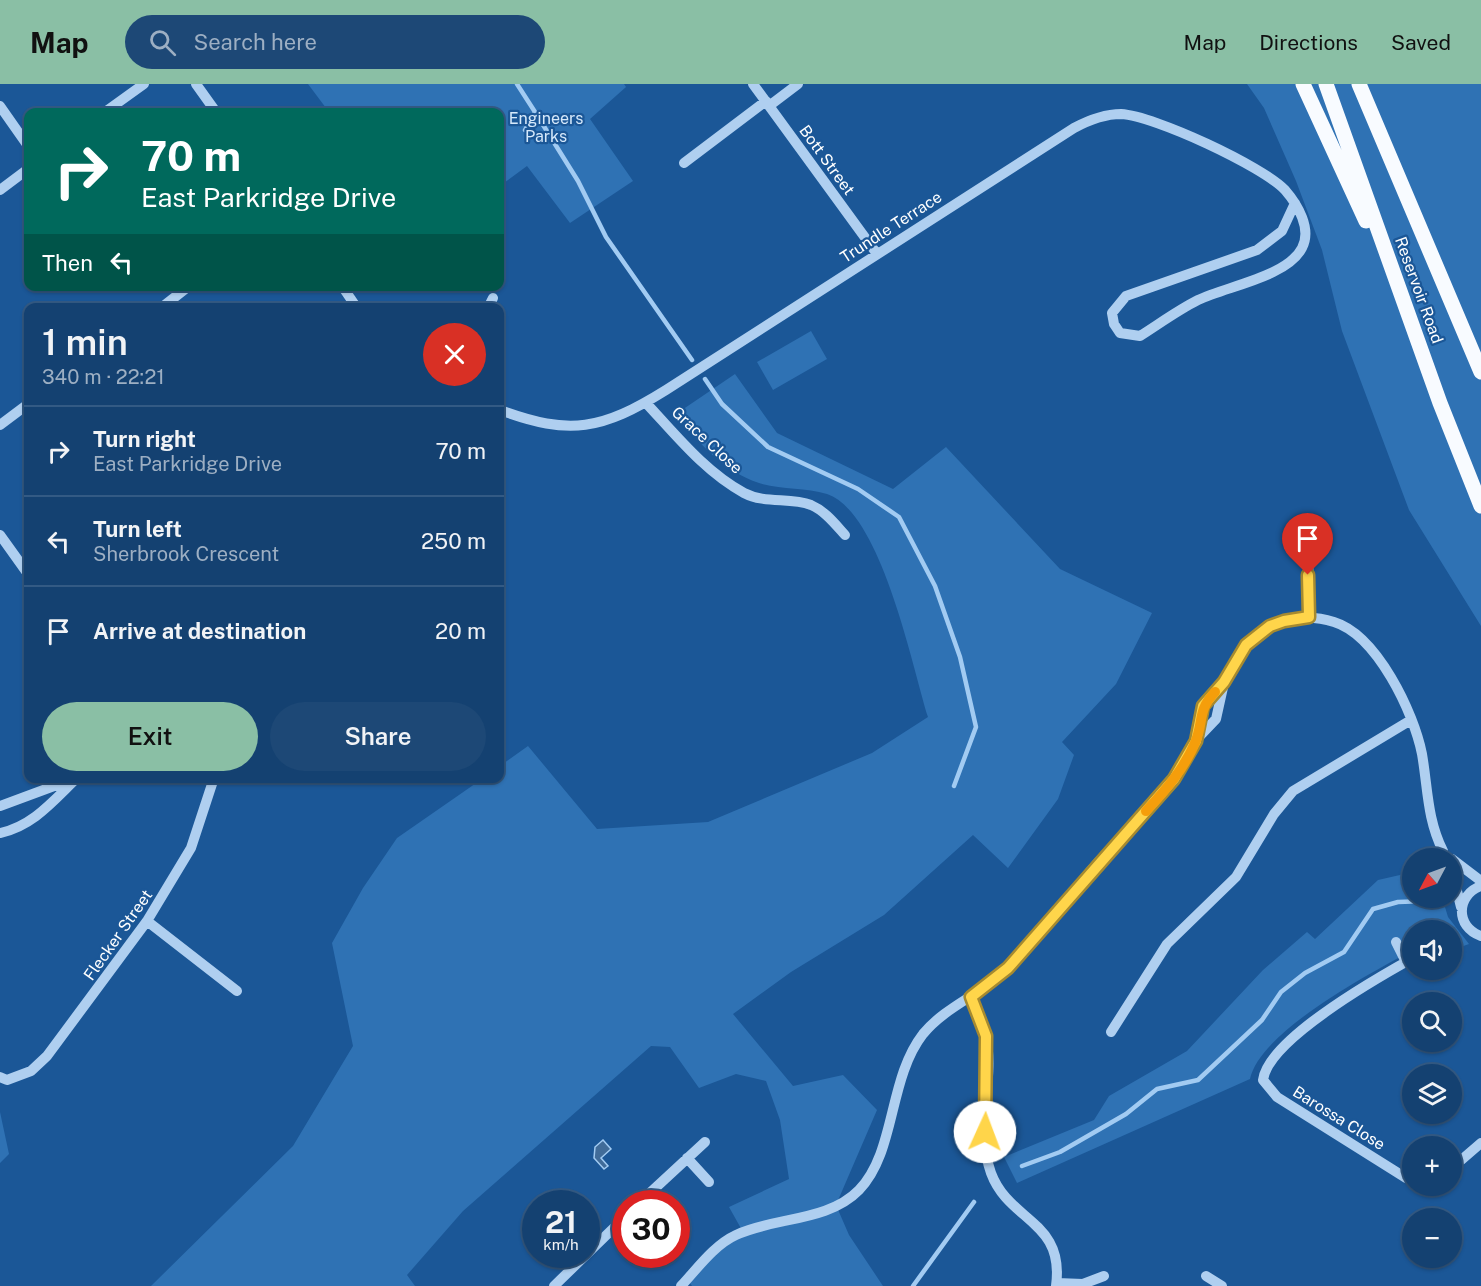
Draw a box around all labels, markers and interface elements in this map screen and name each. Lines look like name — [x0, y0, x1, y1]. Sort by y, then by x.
search box — [125, 15, 545, 69]
text: Map — [30, 26, 89, 59]
icon: search — [146, 26, 179, 59]
text: Search here — [194, 29, 317, 55]
text: Map — [1184, 30, 1226, 55]
text: Directions — [1259, 30, 1358, 55]
text: Saved — [1391, 30, 1451, 55]
park label: Engineers Parks — [509, 109, 583, 146]
street label: Bott Street — [795, 121, 859, 199]
text: 70 m — [141, 131, 241, 180]
icon: right — [42, 132, 120, 210]
text: East Parkridge Drive — [141, 181, 396, 213]
street label: Trundle Terrace — [837, 187, 945, 267]
street label: Reservoir Road — [1391, 234, 1447, 346]
icon: left — [105, 246, 138, 279]
text: Then — [42, 250, 93, 276]
text: 1 min — [42, 321, 128, 363]
button: close — [423, 323, 486, 386]
text: 340 m · 22:21 — [42, 365, 165, 389]
street label: Grace Close — [668, 402, 746, 478]
text: Turn right — [93, 426, 196, 452]
icon: right — [42, 435, 75, 468]
text: 70 m — [435, 438, 486, 464]
text: East Parkridge Drive — [93, 452, 282, 476]
pin — [1282, 513, 1333, 575]
text: Turn left — [93, 516, 182, 542]
icon: arrive — [1291, 522, 1324, 555]
icon: left — [42, 525, 75, 558]
text: 250 m — [421, 528, 486, 554]
text: Sherbrook Crescent — [93, 542, 279, 566]
icon: arrive — [42, 615, 75, 648]
text: Arrive at destination — [93, 618, 306, 644]
text: 20 m — [435, 618, 486, 644]
button: Exit — [42, 702, 258, 771]
button: Share — [270, 702, 486, 771]
north arrow — [1402, 848, 1462, 908]
map controls — [1402, 848, 1462, 1268]
street label: Flecker Street — [80, 886, 156, 984]
button: sound — [1402, 920, 1462, 980]
button: search — [1402, 992, 1462, 1052]
button: layers — [1402, 1064, 1462, 1124]
street label: Barossa Close — [1289, 1082, 1389, 1154]
position arrow — [953, 1100, 1017, 1164]
button: + — [1402, 1136, 1462, 1196]
speed limit sign: 30 — [612, 1190, 690, 1268]
text: 21 — [545, 1204, 577, 1240]
button: − — [1402, 1208, 1462, 1268]
text: km/h — [543, 1236, 579, 1253]

